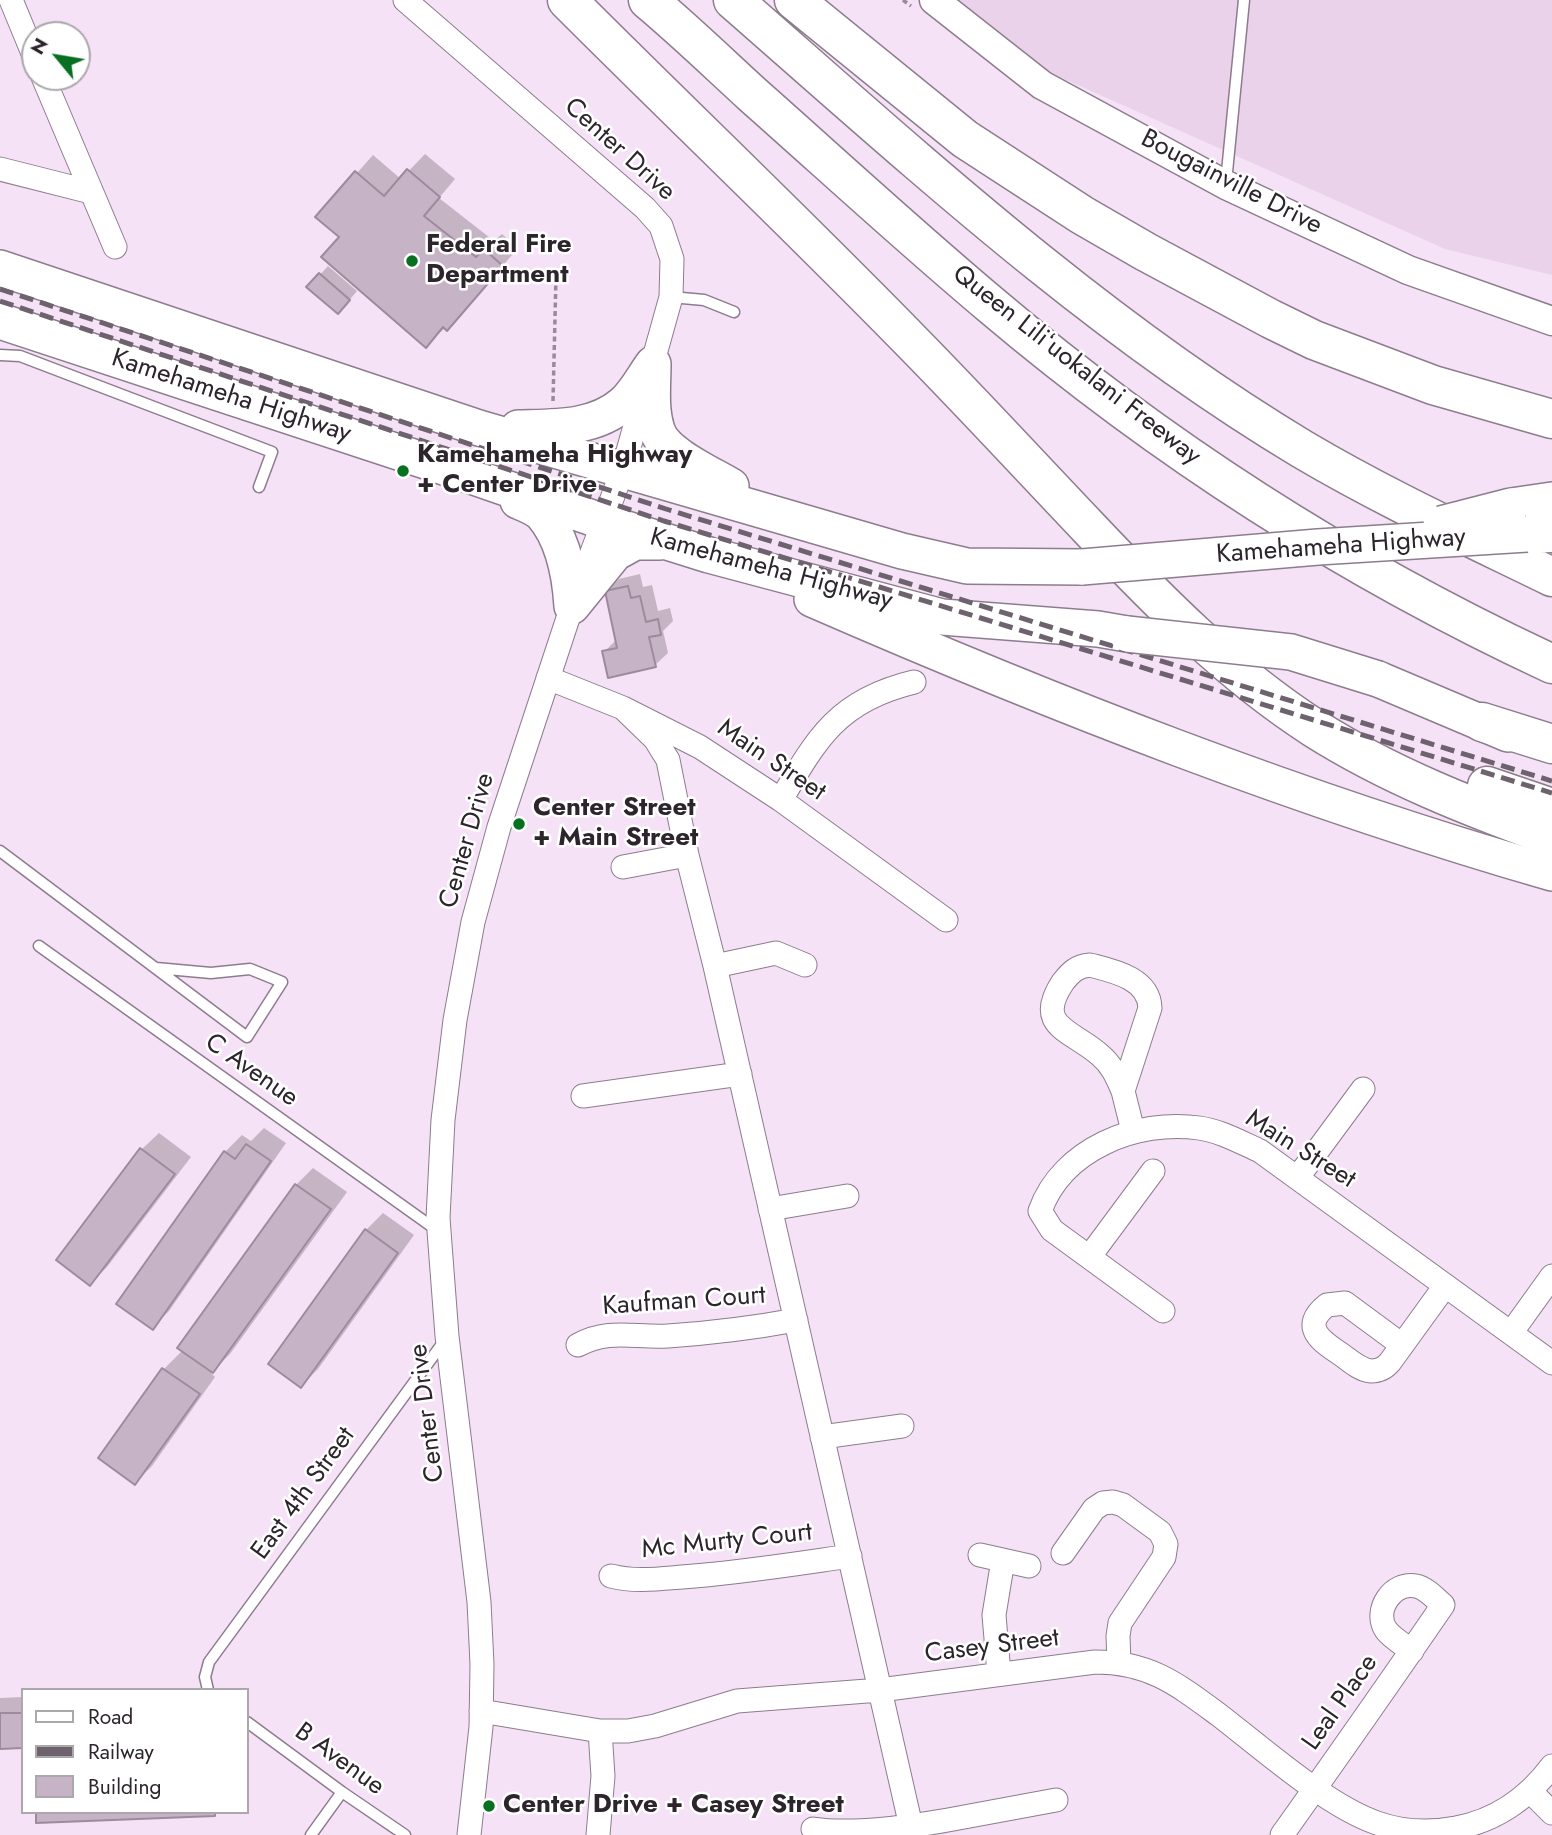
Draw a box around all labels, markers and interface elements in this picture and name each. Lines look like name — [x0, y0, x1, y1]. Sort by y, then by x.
north arrow — [21, 21, 91, 91]
text: N — [24, 33, 55, 60]
street label: Center Drive — [557, 92, 681, 208]
street label: Bougainville Drive — [1135, 124, 1327, 242]
place label: Federal Fire Department — [426, 230, 572, 292]
marker: Federal Fire Department — [404, 253, 420, 269]
street label: Queen Liliʻuokalani Freeway — [946, 259, 1206, 473]
street label: Kamehameha Highway — [107, 344, 355, 450]
place label: Kamehameha Highway + Center Drive — [417, 440, 692, 502]
marker: Kamehameha Highway + Center Drive — [395, 463, 411, 479]
street label: Kamehameha Highway — [646, 523, 896, 617]
street label: Kamehameha Highway — [1215, 523, 1467, 571]
street label: Main Street — [711, 713, 831, 809]
street label: Center Drive — [434, 770, 502, 912]
place label: Center Street + Main Street — [533, 793, 698, 854]
marker: Center Street + Main Street — [511, 816, 527, 832]
street label: C Avenue — [198, 1028, 304, 1114]
street label: Main Street — [1239, 1104, 1361, 1196]
street label: Kaufman Court — [601, 1281, 767, 1323]
street label: Center Drive — [404, 1342, 452, 1484]
street label: East 4th Street — [245, 1422, 363, 1566]
street label: Mc Murty Court — [640, 1518, 814, 1566]
street label: Casey Street — [923, 1623, 1061, 1671]
street label: Leal Place — [1297, 1649, 1385, 1757]
legend — [21, 1688, 248, 1814]
text: Road — [88, 1702, 133, 1732]
street label: B Avenue — [288, 1717, 390, 1803]
text: Railway — [88, 1737, 154, 1767]
text: Building — [88, 1772, 161, 1802]
place label: Center Drive + Casey Street — [503, 1790, 844, 1822]
marker: Center Drive + Casey Street — [481, 1798, 497, 1814]

